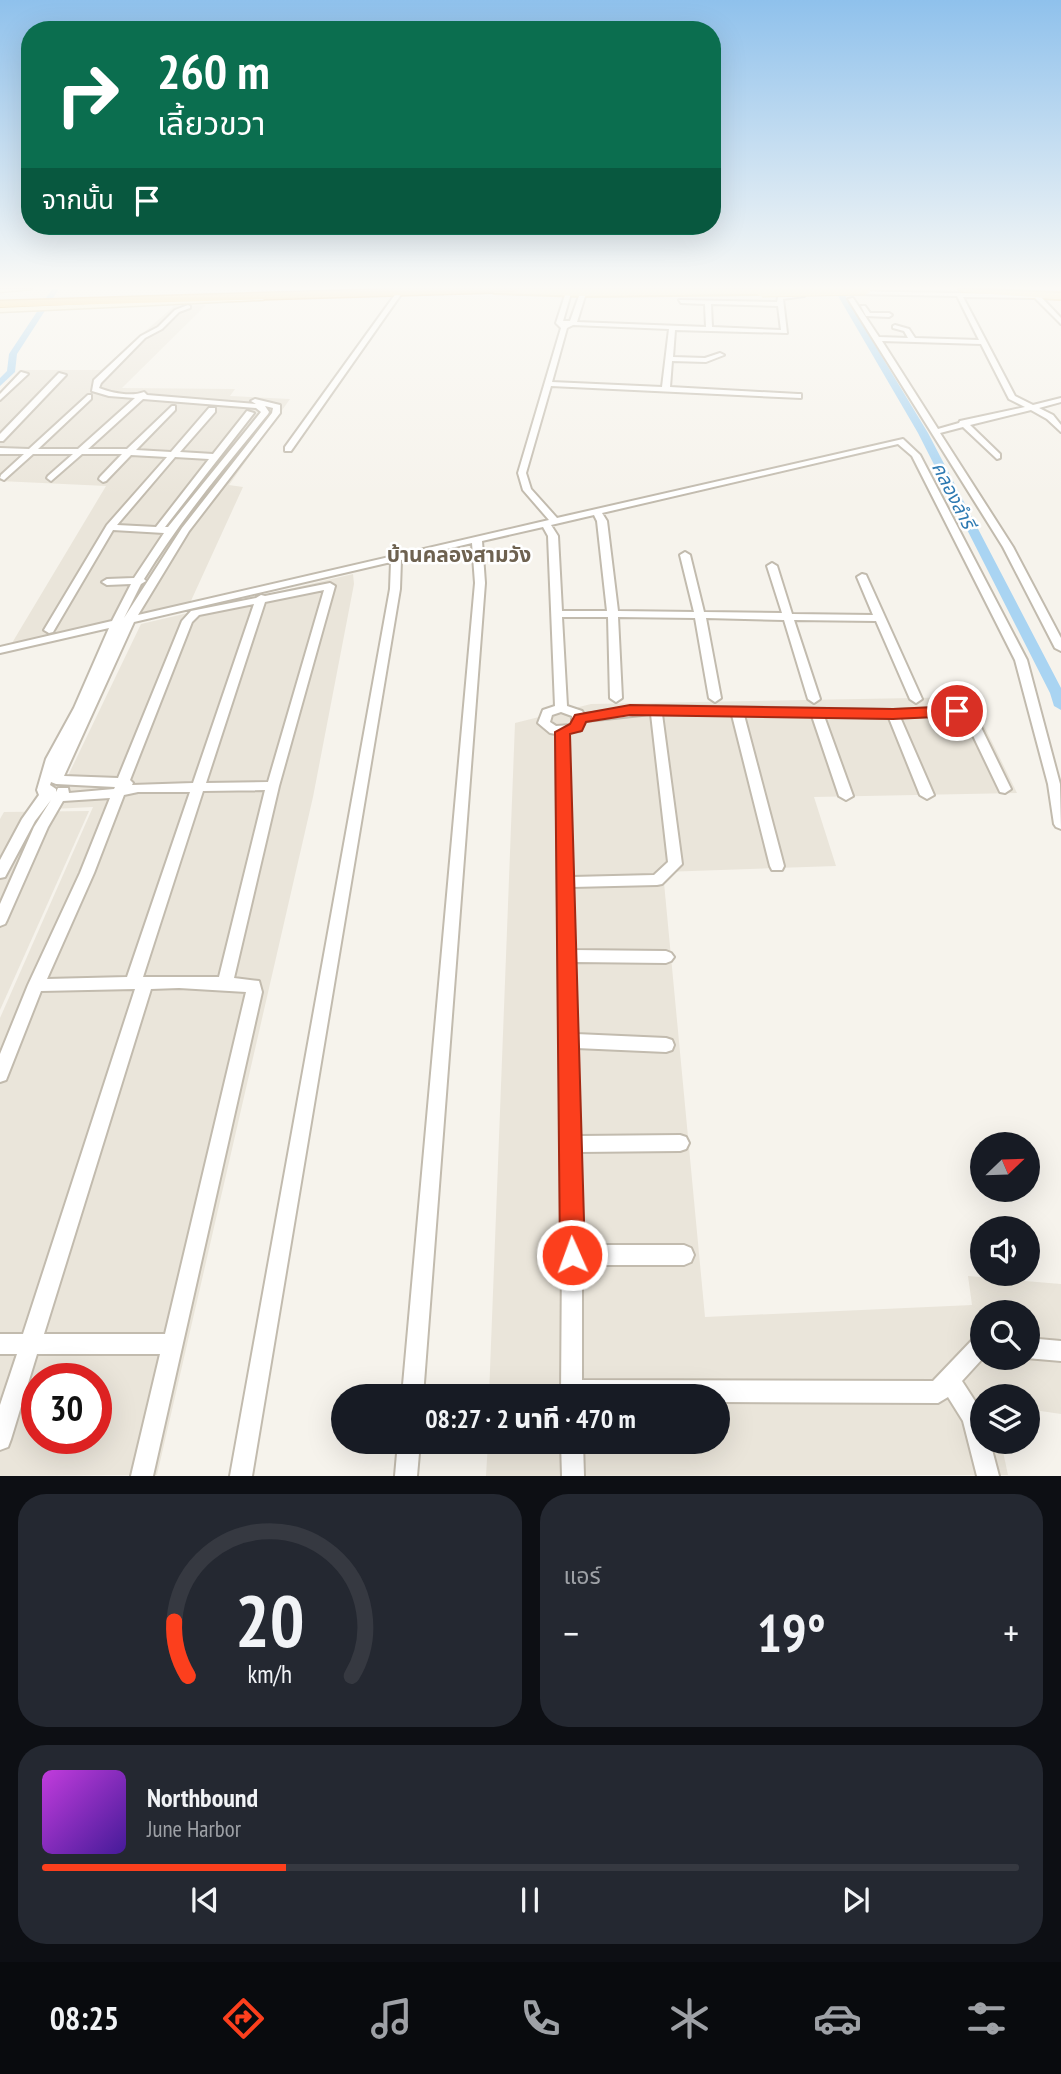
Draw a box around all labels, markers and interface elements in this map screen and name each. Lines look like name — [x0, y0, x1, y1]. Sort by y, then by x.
text: 260 m — [157, 39, 270, 103]
icon: right — [42, 49, 133, 140]
text: เลี้ยวขวา — [157, 102, 265, 144]
icon: arrive — [128, 182, 166, 220]
text: จากนั้น — [42, 183, 114, 216]
water label: คลองลำรี — [927, 458, 983, 536]
district label: บ้านคลองสามวัง — [387, 541, 531, 568]
pin — [927, 681, 987, 741]
icon: arrive — [938, 692, 976, 730]
north arrow — [970, 1132, 1040, 1202]
map controls — [970, 1132, 1040, 1454]
button: sound — [970, 1216, 1040, 1286]
position arrow — [535, 1218, 609, 1292]
button: search — [970, 1300, 1040, 1370]
speed limit sign: 30 — [21, 1363, 112, 1454]
button: layers — [970, 1384, 1040, 1454]
text: 08:27 · 2 นาที · 470 m — [425, 1402, 636, 1435]
text: แอร์ — [564, 1561, 601, 1590]
text: 20 — [235, 1573, 305, 1667]
text: 19° — [757, 1599, 826, 1666]
text: − — [564, 1608, 579, 1657]
text: + — [1003, 1608, 1019, 1657]
text: km/h — [248, 1658, 292, 1690]
text: Northbound — [147, 1781, 258, 1814]
text: June Harbor — [147, 1814, 241, 1843]
icon: previous — [186, 1881, 224, 1919]
icon: pause — [511, 1881, 549, 1919]
icon: next — [837, 1881, 875, 1919]
icon: directions — [219, 1994, 268, 2043]
icon: music — [367, 1994, 416, 2043]
icon: phone — [516, 1994, 565, 2043]
icon: climate — [665, 1994, 714, 2043]
icon: car — [813, 1994, 862, 2043]
icon: filters — [962, 1994, 1011, 2043]
text: 08:25 — [50, 1997, 119, 2039]

